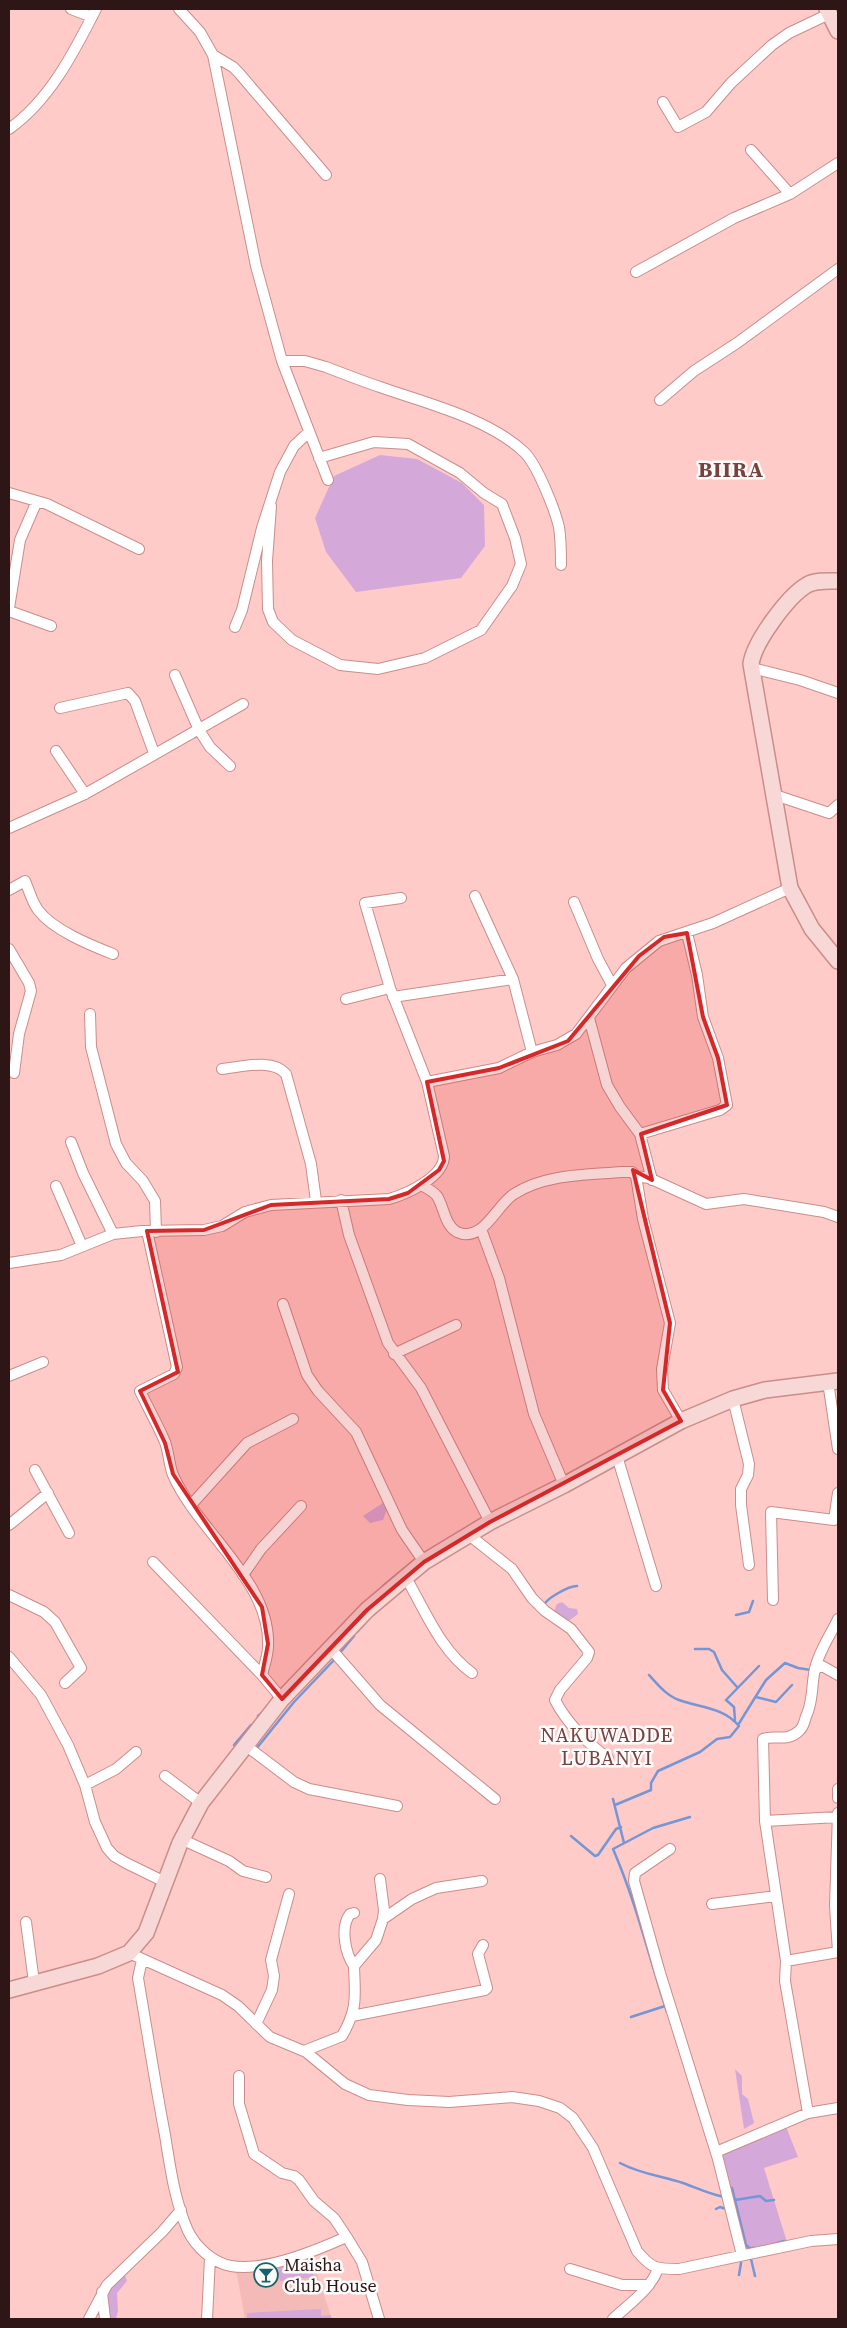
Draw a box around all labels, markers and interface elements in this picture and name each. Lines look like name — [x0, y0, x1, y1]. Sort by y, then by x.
district label: BIIRA — [698, 454, 764, 484]
district label: NAKUWADDE LUBANYI — [541, 1721, 673, 1772]
place label: Maisha Club House — [284, 2252, 377, 2298]
bar icon: Maisha Club House — [253, 2262, 279, 2288]

